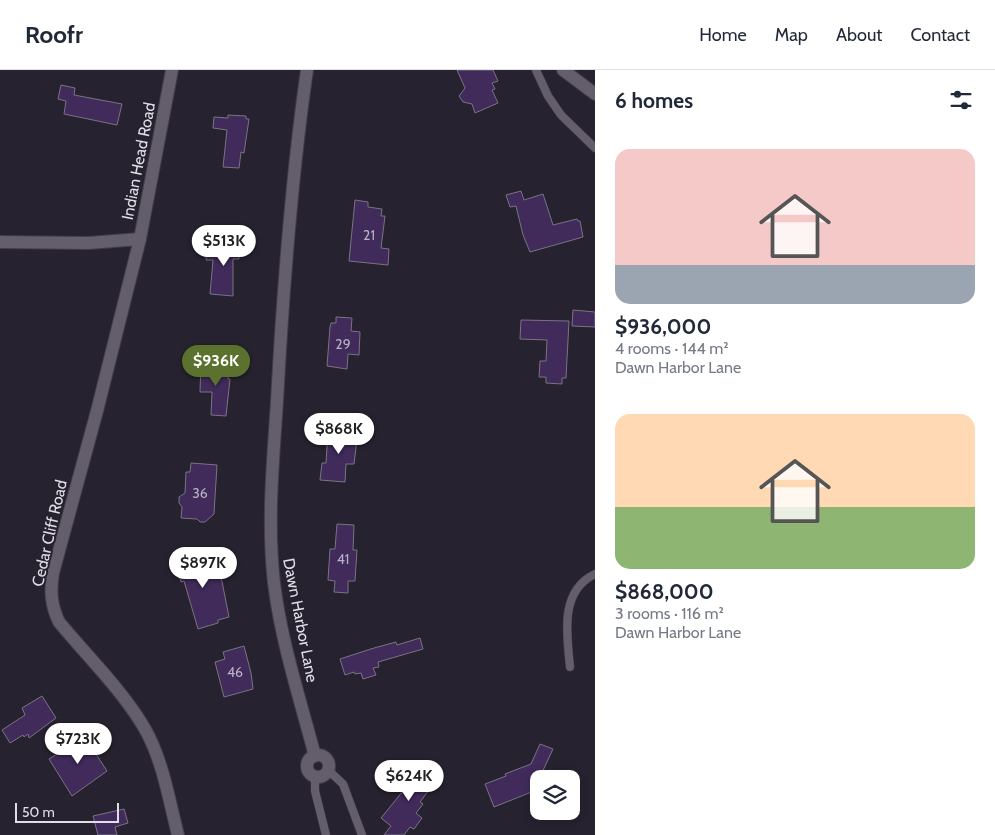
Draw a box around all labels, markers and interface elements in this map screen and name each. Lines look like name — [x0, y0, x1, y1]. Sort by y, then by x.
text: Roofr — [25, 20, 83, 49]
text: Home — [699, 24, 747, 46]
text: Map — [775, 24, 808, 46]
text: About — [836, 24, 882, 46]
text: Contact — [910, 24, 970, 46]
icon: filters — [947, 86, 975, 114]
text: 6 homes — [615, 88, 693, 113]
street label: Indian Head Road — [118, 101, 159, 222]
icon: home — [750, 181, 840, 271]
pin: $513K — [189, 224, 259, 267]
house number: 21 — [363, 226, 375, 244]
text: $513K — [203, 231, 245, 250]
text: $936,000 — [615, 314, 711, 339]
house number: 29 — [335, 335, 351, 353]
text: 4 rooms · 144 m² — [615, 339, 729, 358]
pin: $936K — [181, 344, 251, 387]
text: $936K — [193, 351, 239, 370]
text: Dawn Harbor Lane — [615, 358, 741, 377]
pin: $868K — [304, 412, 374, 455]
text: $868K — [315, 419, 363, 438]
icon: home — [750, 446, 840, 536]
street label: Cedar Cliff Road — [28, 478, 71, 588]
house number: 36 — [192, 484, 208, 502]
pin: $897K — [168, 546, 238, 589]
house number: 41 — [337, 550, 349, 568]
text: $897K — [180, 553, 226, 572]
street label: Dawn Harbor Lane — [279, 556, 322, 684]
text: $868,000 — [615, 579, 714, 604]
text: 3 rooms · 116 m² — [615, 604, 724, 623]
text: Dawn Harbor Lane — [615, 623, 741, 642]
house number: 46 — [227, 663, 243, 681]
pin: $723K — [43, 722, 113, 765]
text: $723K — [56, 729, 100, 748]
pin: $624K — [374, 760, 444, 802]
text: $624K — [386, 766, 432, 785]
map controls — [530, 770, 580, 820]
button: layers — [530, 770, 580, 820]
scale bar — [15, 800, 119, 823]
text: 50 m — [22, 803, 55, 821]

